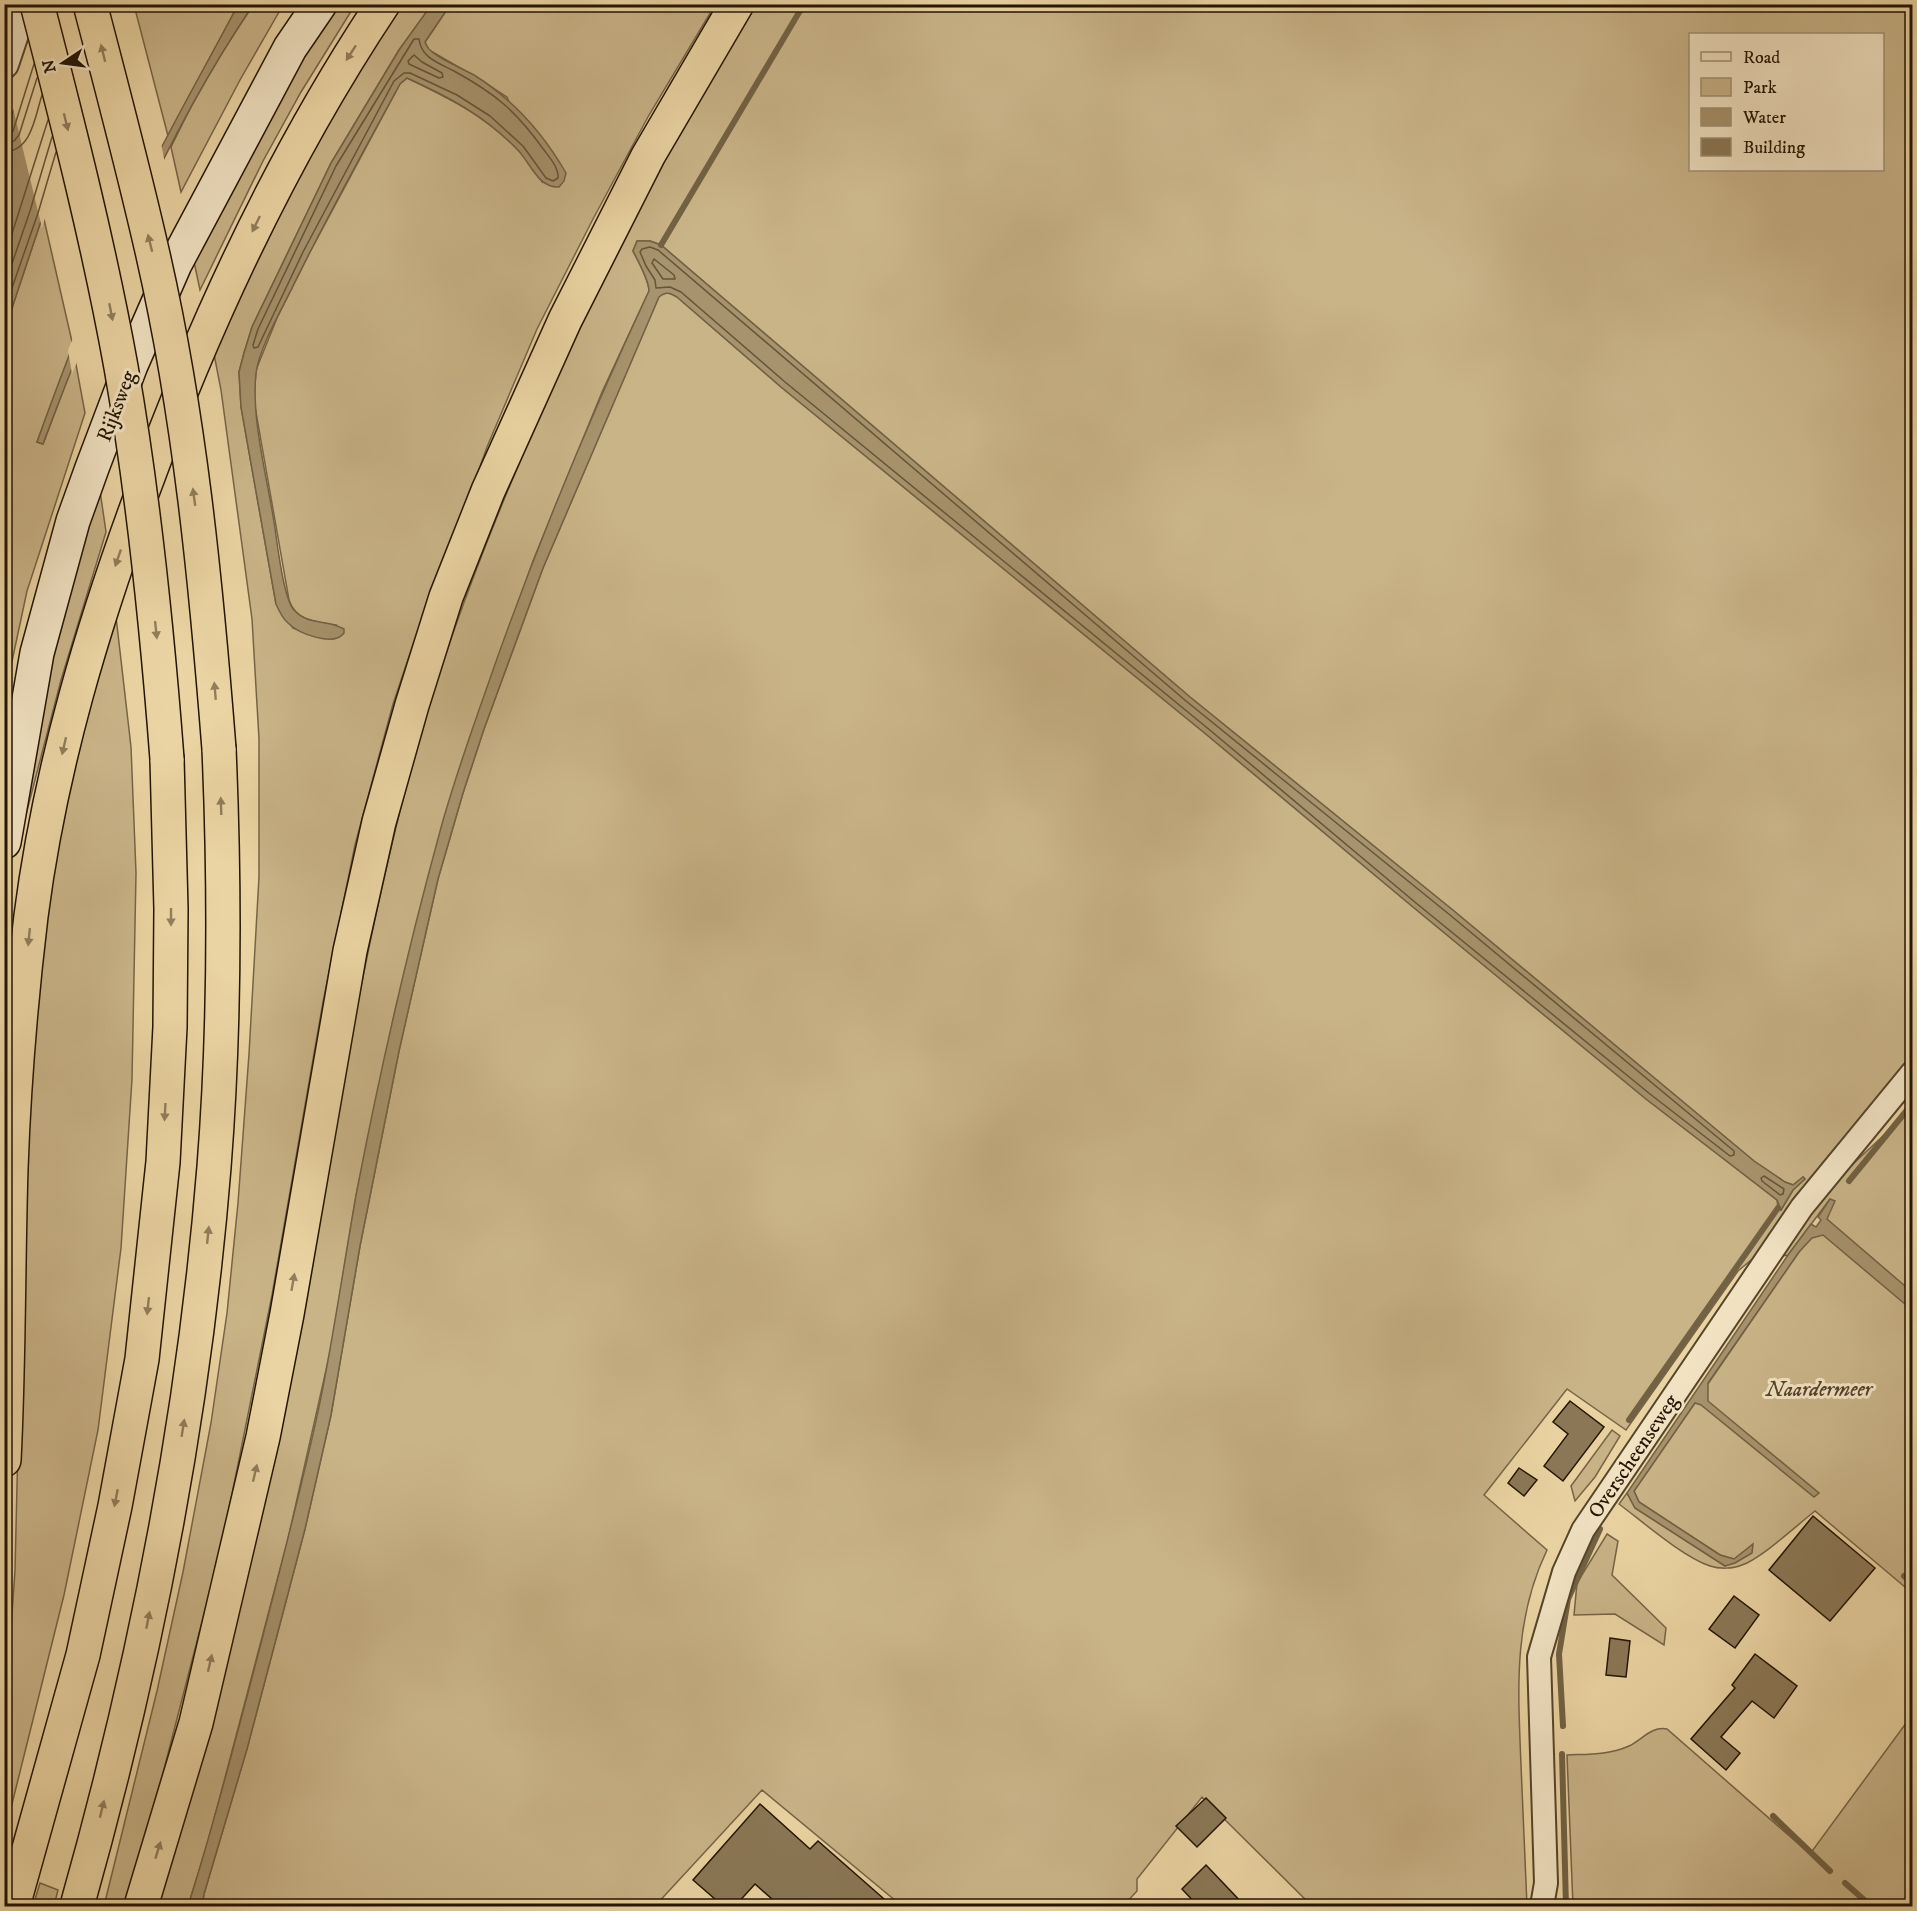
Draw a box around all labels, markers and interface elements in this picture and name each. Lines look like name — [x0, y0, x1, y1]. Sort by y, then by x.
north arrow — [33, 33, 93, 93]
legend — [1689, 33, 1884, 171]
one-way arrow — [97, 44, 107, 63]
one-way arrow — [345, 45, 356, 62]
text: Road — [1743, 47, 1780, 69]
text: N — [38, 57, 61, 75]
text: Park — [1743, 77, 1777, 99]
text: Water — [1742, 107, 1786, 129]
one-way arrow — [62, 113, 72, 131]
text: Building — [1743, 137, 1805, 159]
one-way arrow — [252, 215, 262, 233]
one-way arrow — [144, 233, 154, 252]
one-way arrow — [107, 303, 116, 322]
street label: Rijksweg — [92, 366, 143, 446]
one-way arrow — [190, 487, 199, 506]
one-way arrow — [112, 549, 122, 567]
one-way arrow — [151, 620, 161, 639]
one-way arrow — [210, 681, 220, 700]
one-way arrow — [58, 736, 68, 755]
one-way arrow — [217, 797, 226, 816]
one-way arrow — [166, 907, 176, 926]
one-way arrow — [24, 928, 34, 947]
one-way arrow — [161, 1102, 170, 1121]
one-way arrow — [203, 1225, 213, 1244]
one-way arrow — [289, 1272, 298, 1291]
one-way arrow — [143, 1297, 152, 1316]
park label: Naardermeer — [1765, 1377, 1874, 1403]
street label: Overscheenseweg — [1583, 1389, 1685, 1524]
one-way arrow — [179, 1418, 188, 1437]
one-way arrow — [250, 1464, 260, 1482]
one-way arrow — [112, 1489, 121, 1508]
one-way arrow — [144, 1610, 153, 1629]
one-way arrow — [206, 1654, 216, 1672]
one-way arrow — [98, 1800, 108, 1819]
one-way arrow — [154, 1841, 163, 1859]

